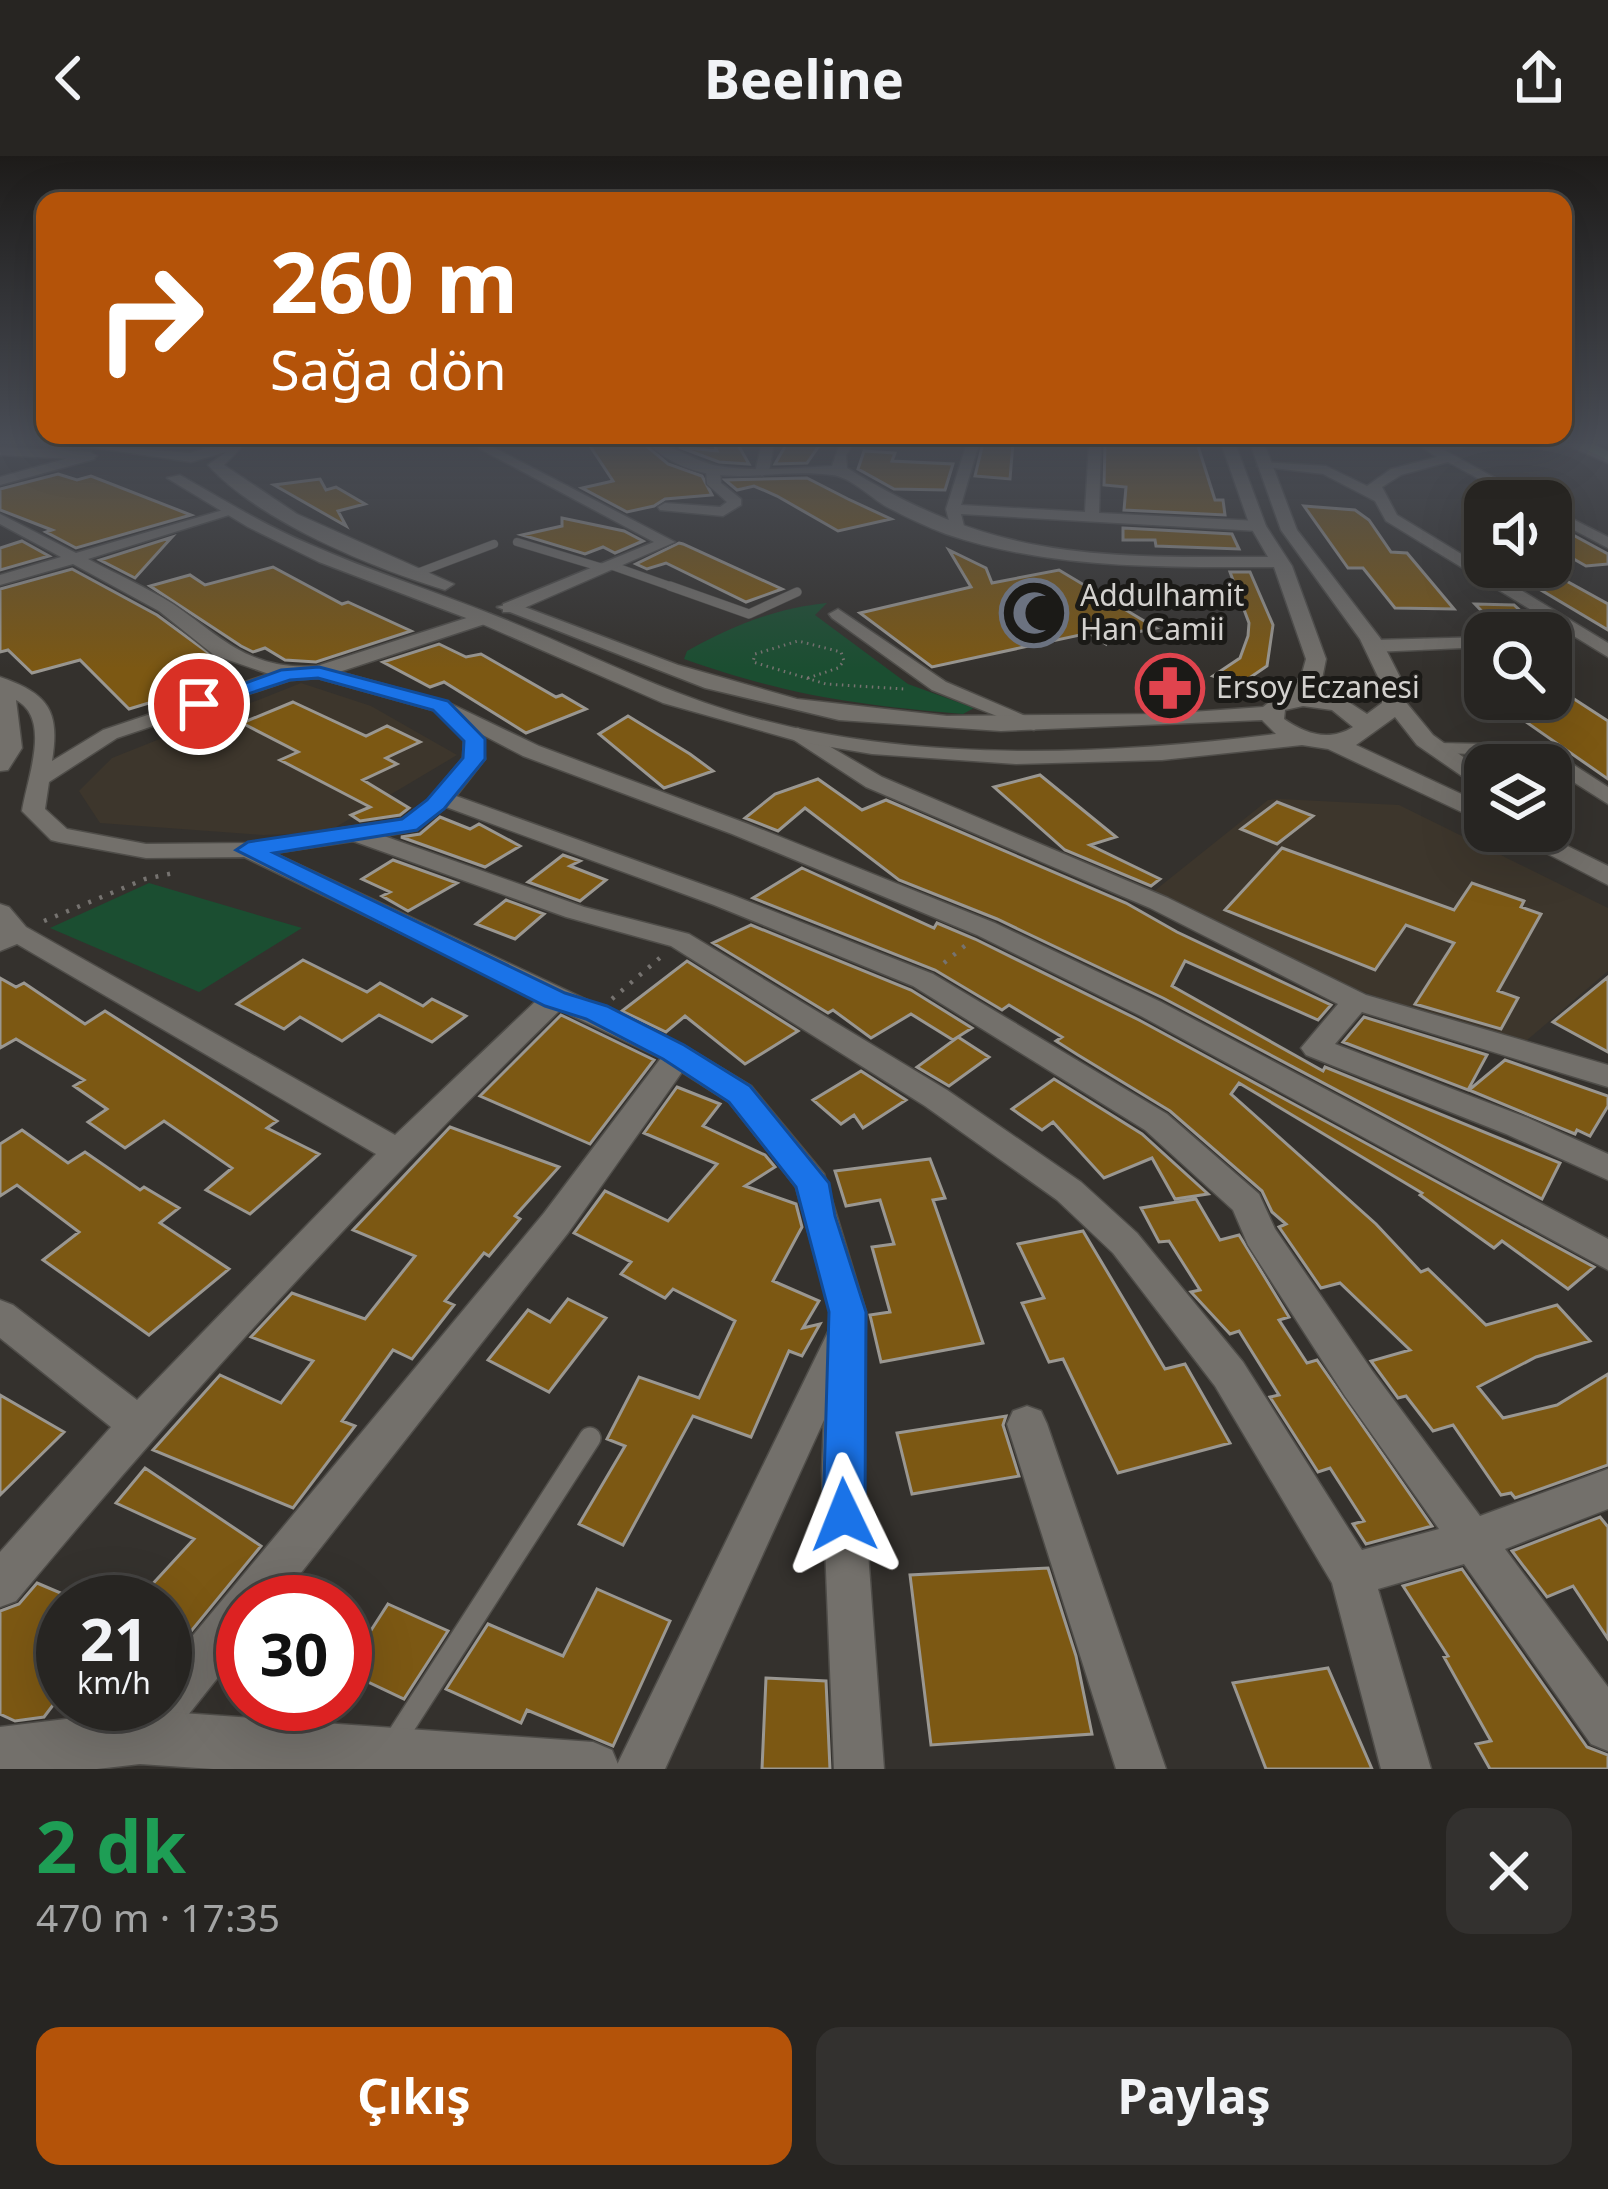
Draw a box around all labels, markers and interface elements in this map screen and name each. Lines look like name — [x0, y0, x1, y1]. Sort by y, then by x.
text: Beeline — [704, 41, 904, 115]
icon: back — [36, 45, 102, 111]
icon: share — [1506, 45, 1572, 111]
text: 260 m — [270, 223, 518, 338]
icon: right — [72, 240, 228, 396]
text: Sağa dön — [270, 332, 507, 406]
map controls — [1464, 480, 1572, 852]
button: sound — [1464, 480, 1572, 588]
place label: Addulhamit Han Camii — [1080, 574, 1245, 649]
mosque icon: Addulhamit Han Camii — [999, 578, 1069, 648]
button: search — [1464, 612, 1572, 720]
pin — [148, 653, 250, 755]
pharmacy icon: Ersoy Eczanesi — [1135, 653, 1205, 723]
place label: Ersoy Eczanesi — [1216, 666, 1420, 707]
icon: arrive — [166, 671, 232, 737]
button: layers — [1464, 744, 1572, 852]
position arrow — [781, 1452, 907, 1578]
speed limit sign: 30 — [216, 1575, 372, 1731]
text: 21 — [80, 1597, 148, 1679]
text: km/h — [77, 1662, 151, 1703]
text: 2 dk — [36, 1796, 186, 1894]
button: close — [1446, 1808, 1572, 1934]
text: 470 m · 17:35 — [36, 1890, 280, 1943]
button: Çıkış — [36, 2027, 792, 2165]
button: Paylaş — [816, 2027, 1572, 2165]

